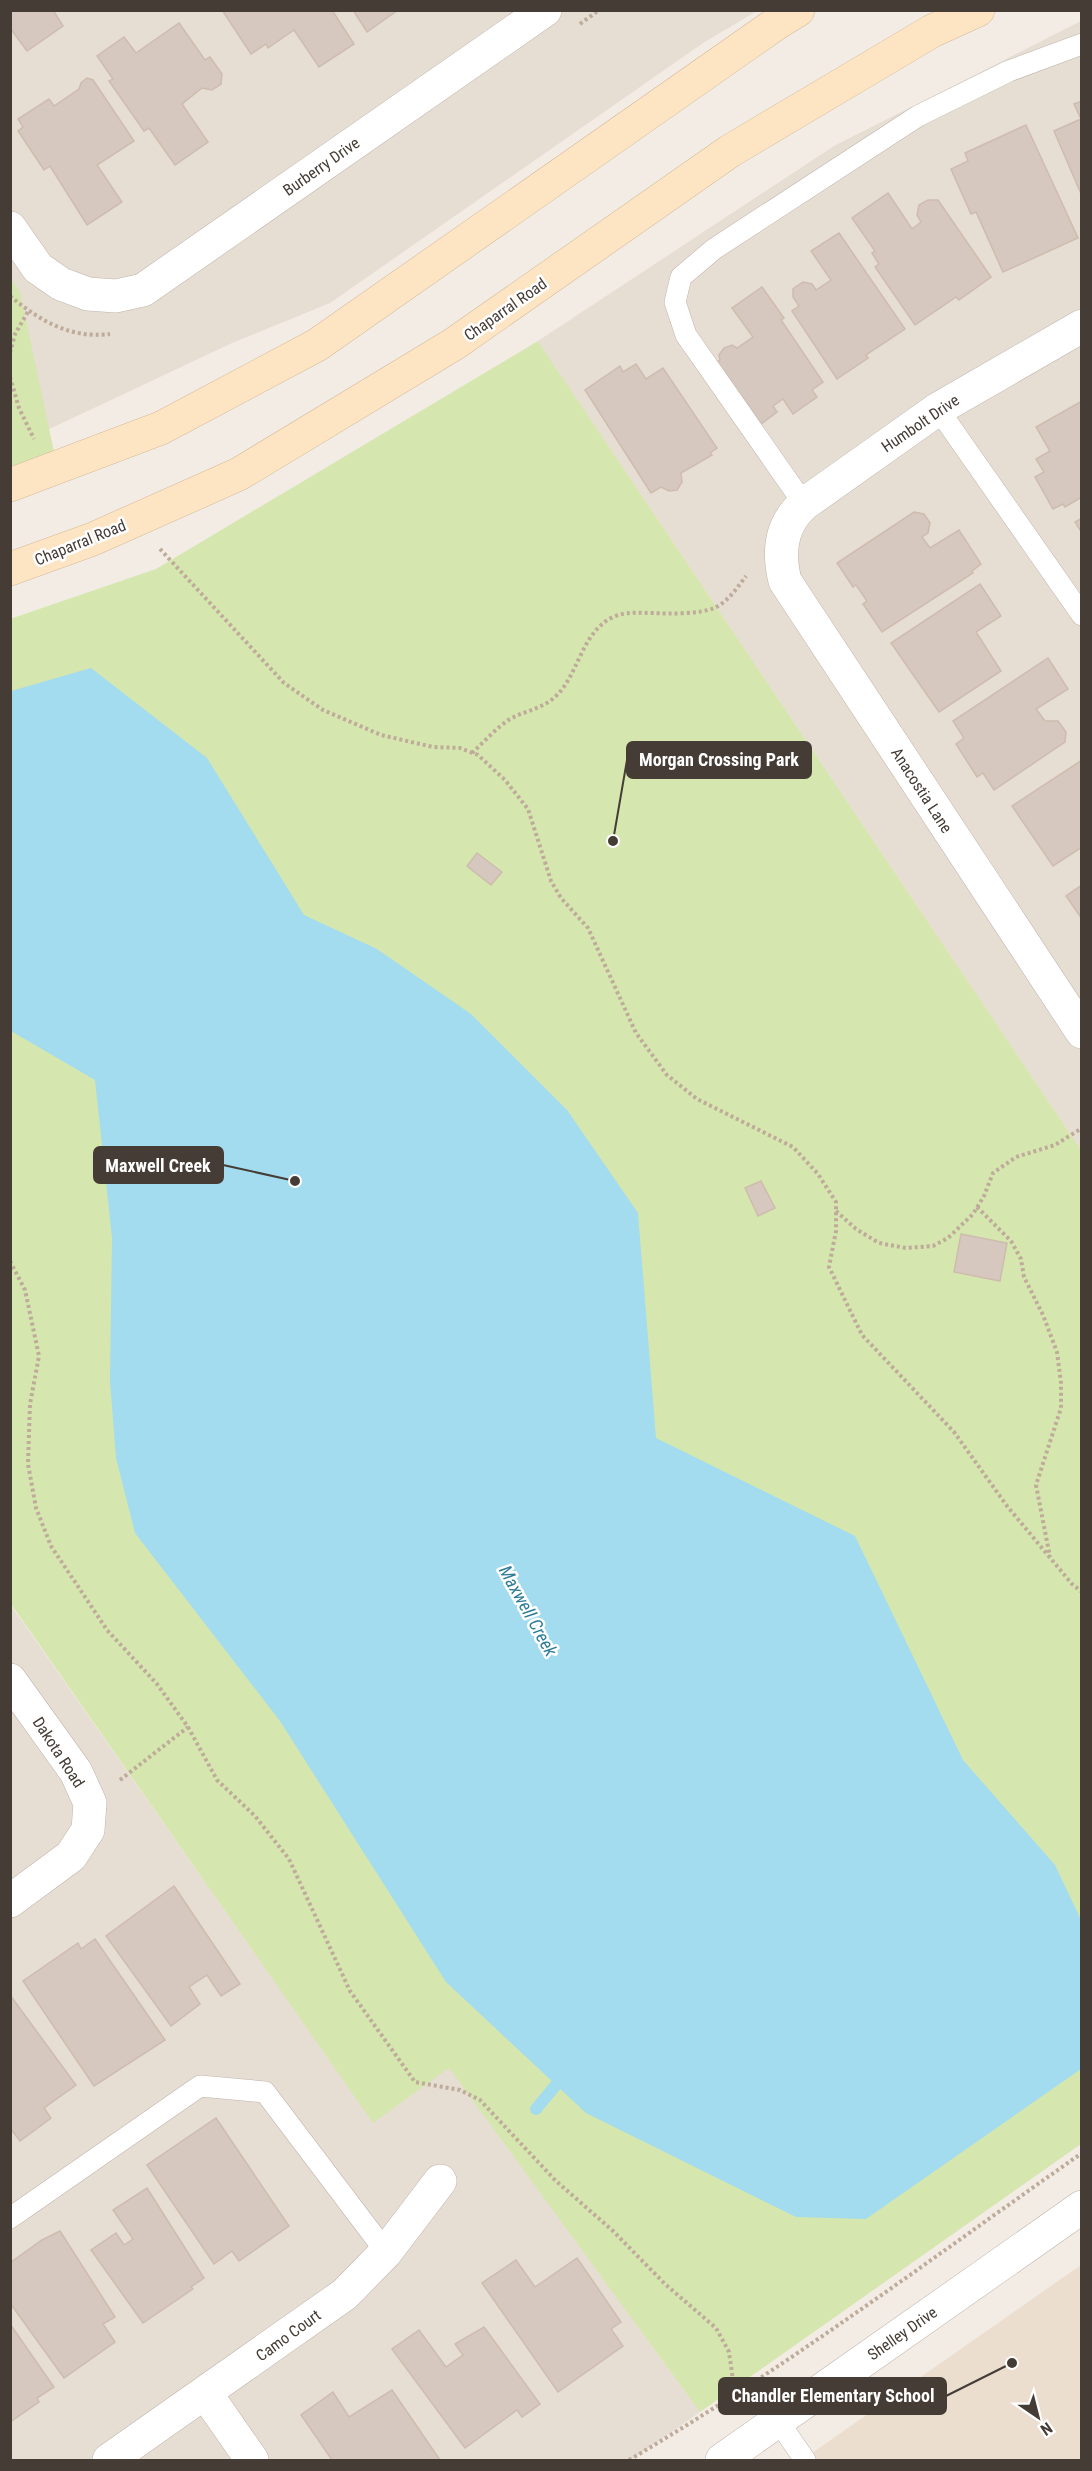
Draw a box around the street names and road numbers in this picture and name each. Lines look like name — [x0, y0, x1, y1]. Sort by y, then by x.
street label: Burberry Drive — [279, 133, 363, 200]
street label: Chaparral Road — [460, 274, 550, 345]
street label: Humbolt Drive — [878, 390, 963, 456]
street label: Chaparral Road — [32, 516, 129, 569]
street label: Anacostia Lane — [887, 744, 956, 836]
street label: Dakota Road — [29, 1713, 88, 1791]
street label: Shelley Drive — [864, 2303, 941, 2364]
street label: Camo Court — [252, 2305, 325, 2365]

